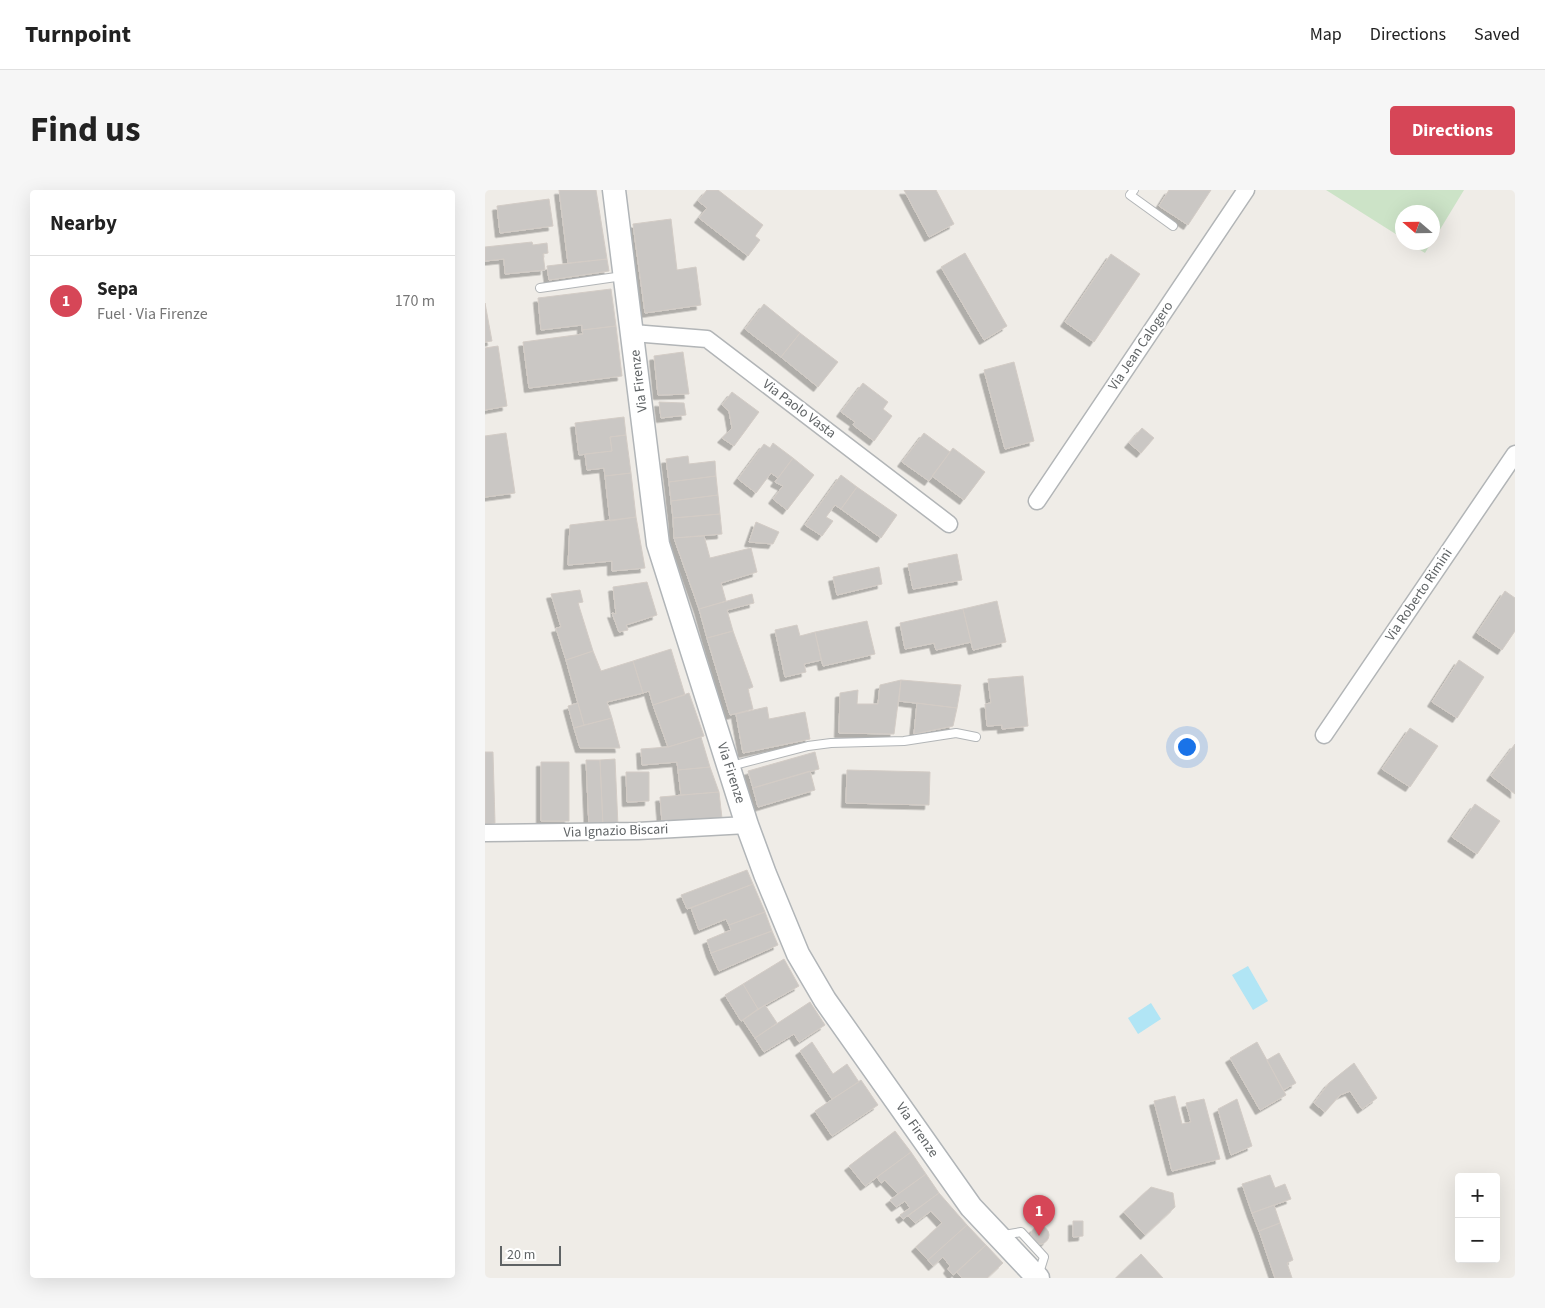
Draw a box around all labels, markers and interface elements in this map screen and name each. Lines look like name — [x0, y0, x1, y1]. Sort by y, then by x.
text: Turnpoint — [25, 17, 131, 52]
text: Map — [1310, 22, 1342, 47]
text: Directions — [1370, 22, 1446, 47]
text: Saved — [1474, 22, 1520, 47]
text: Find us — [30, 105, 140, 155]
button: Directions — [1390, 106, 1515, 155]
north arrow — [1395, 205, 1440, 250]
text: Nearby — [50, 208, 117, 238]
text: Sepa — [97, 276, 138, 303]
text: 1 — [62, 290, 70, 312]
text: 170 m — [395, 290, 435, 312]
street label: Via Jean Calogero — [1104, 297, 1178, 395]
text: Fuel · Via Firenze — [97, 303, 208, 325]
street label: Via Firenze — [625, 348, 653, 413]
street label: Via Paolo Vasta — [758, 375, 840, 443]
street label: Via Roberto Rimini — [1381, 545, 1457, 645]
your location — [1174, 734, 1200, 760]
street label: Via Firenze — [712, 740, 750, 806]
street label: Via Ignazio Biscari — [563, 819, 669, 843]
street label: Via Firenze — [891, 1098, 943, 1162]
map controls — [1455, 1173, 1500, 1263]
button: + — [1455, 1173, 1500, 1218]
pin: 1 — [1023, 1195, 1055, 1236]
button: − — [1455, 1218, 1500, 1263]
scale bar — [500, 1243, 561, 1266]
text: 20 m — [507, 1245, 535, 1265]

